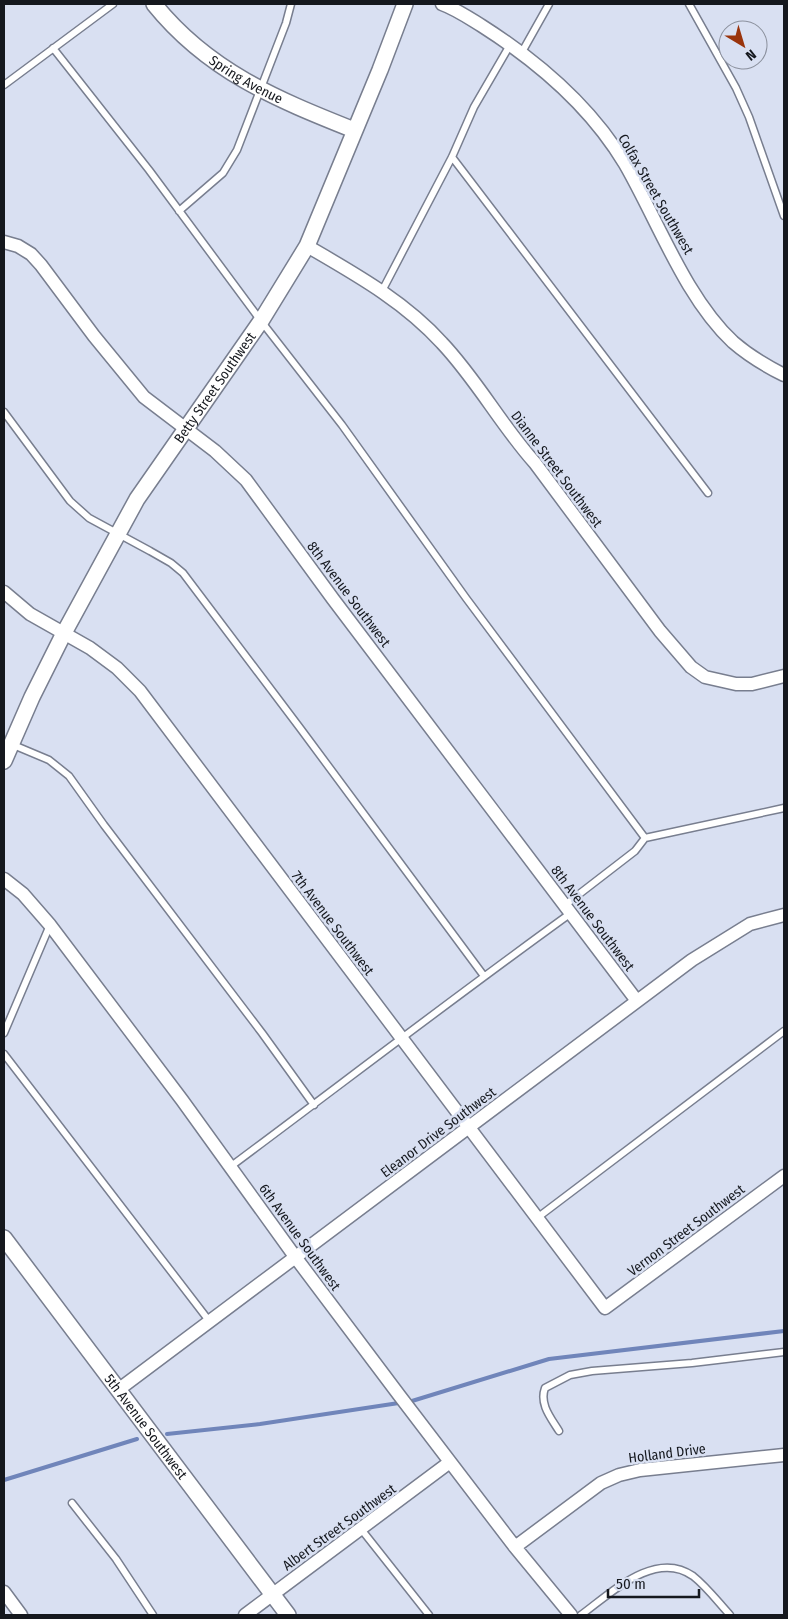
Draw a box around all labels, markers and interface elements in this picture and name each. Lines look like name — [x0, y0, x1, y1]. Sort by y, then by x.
north arrow — [718, 20, 768, 70]
text: N — [742, 46, 759, 64]
street label: Spring Avenue — [206, 52, 285, 108]
street label: Colfax Street Southwest — [614, 131, 697, 258]
street label: Betty Street Southwest — [171, 329, 260, 446]
street label: Dianne Street Southwest — [507, 408, 606, 531]
street label: 8th Avenue Southwest — [303, 538, 394, 651]
street label: 8th Avenue Southwest — [547, 862, 638, 975]
street label: 7th Avenue Southwest — [288, 868, 378, 979]
street label: Eleanor Drive Southwest — [377, 1083, 500, 1181]
street label: 6th Avenue Southwest — [255, 1181, 344, 1294]
street label: Vernon Street Southwest — [625, 1181, 748, 1280]
street label: 5th Avenue Southwest — [101, 1371, 191, 1483]
street label: Holland Drive — [627, 1440, 707, 1467]
street label: Albert Street Southwest — [279, 1480, 400, 1574]
scale bar — [608, 1566, 699, 1598]
text: 50 m — [616, 1575, 646, 1593]

